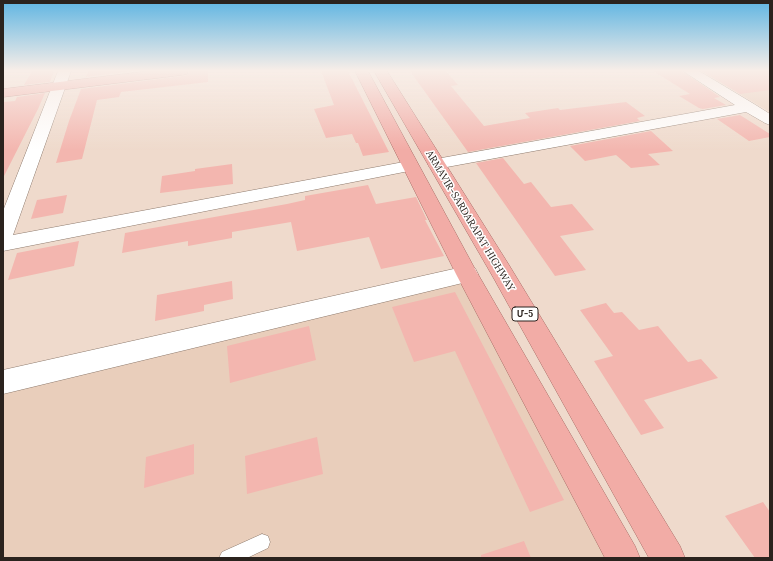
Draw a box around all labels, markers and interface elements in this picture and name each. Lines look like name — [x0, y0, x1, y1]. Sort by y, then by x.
street label: ARMAVIR-SARDARAPAT HIGHWAY — [423, 148, 517, 294]
road number: Մ-5 — [512, 307, 538, 321]

